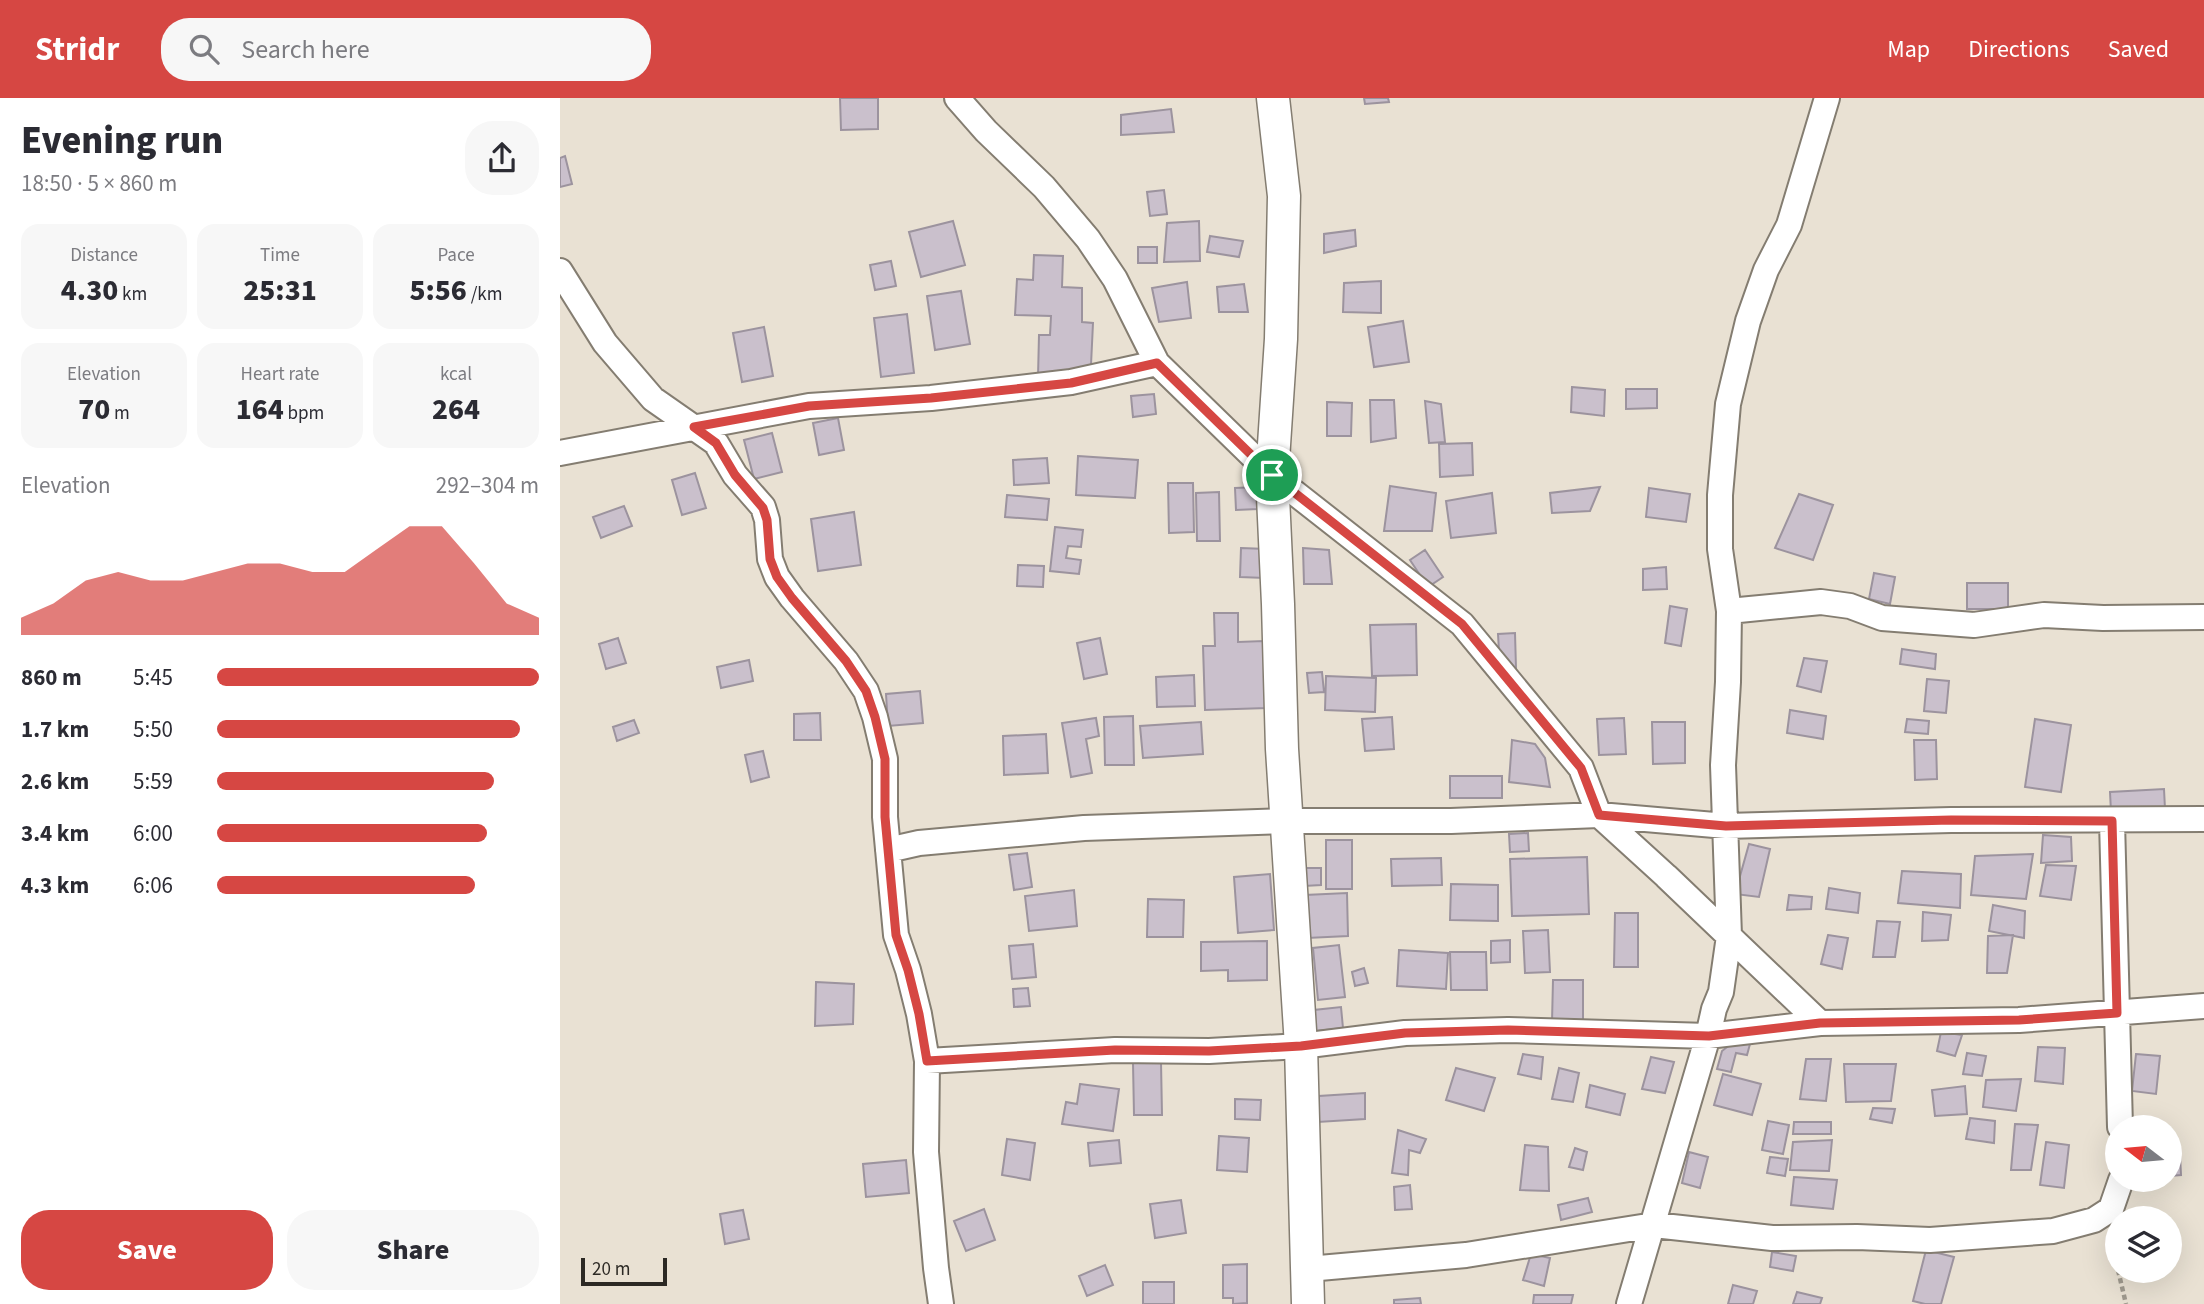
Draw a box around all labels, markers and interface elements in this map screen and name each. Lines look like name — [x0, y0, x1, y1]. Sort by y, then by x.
search box — [161, 18, 651, 81]
text: Stridr — [35, 26, 119, 73]
icon: search — [185, 30, 223, 68]
text: Search here — [241, 31, 370, 68]
text: Map — [1887, 32, 1930, 67]
text: Directions — [1968, 32, 2070, 67]
text: Saved — [2108, 32, 2169, 67]
text: Evening run — [21, 114, 223, 168]
button: share — [465, 121, 539, 195]
text: 18:50 · 5 × 860 m — [21, 167, 177, 200]
text: Distance — [70, 242, 138, 269]
text: Time — [260, 242, 300, 269]
text: Pace — [437, 242, 475, 269]
text: 4.30 — [61, 269, 118, 312]
text: 25:31 — [243, 269, 317, 312]
text: 5:56 — [410, 269, 467, 312]
text: km — [118, 281, 147, 308]
text: /km — [467, 281, 502, 308]
text: Elevation — [67, 361, 141, 388]
text: Heart rate — [241, 361, 320, 388]
text: kcal — [440, 361, 472, 388]
text: 70 — [78, 388, 110, 431]
text: 164 — [236, 388, 284, 431]
text: 264 — [432, 388, 480, 431]
text: m — [110, 400, 130, 427]
text: bpm — [284, 400, 324, 427]
pin — [1242, 445, 1302, 505]
icon: arrive — [1253, 456, 1291, 494]
text: Elevation — [21, 469, 111, 502]
text: 292–304 m — [436, 469, 539, 502]
text: 860 m — [21, 661, 82, 694]
text: 5:45 — [133, 661, 173, 694]
text: 1.7 km — [21, 713, 89, 746]
text: 5:50 — [133, 713, 173, 746]
text: 2.6 km — [21, 765, 89, 798]
text: 5:59 — [133, 765, 173, 798]
text: 3.4 km — [21, 817, 89, 850]
text: 6:00 — [133, 817, 173, 850]
text: 4.3 km — [21, 869, 89, 902]
text: 6:06 — [133, 869, 173, 902]
north arrow — [2105, 1115, 2182, 1192]
map controls — [2105, 1115, 2182, 1283]
button: layers — [2105, 1206, 2182, 1283]
button: Save — [21, 1210, 273, 1290]
button: Share — [287, 1210, 539, 1290]
scale bar — [581, 1255, 667, 1287]
text: 20 m — [592, 1256, 630, 1283]

